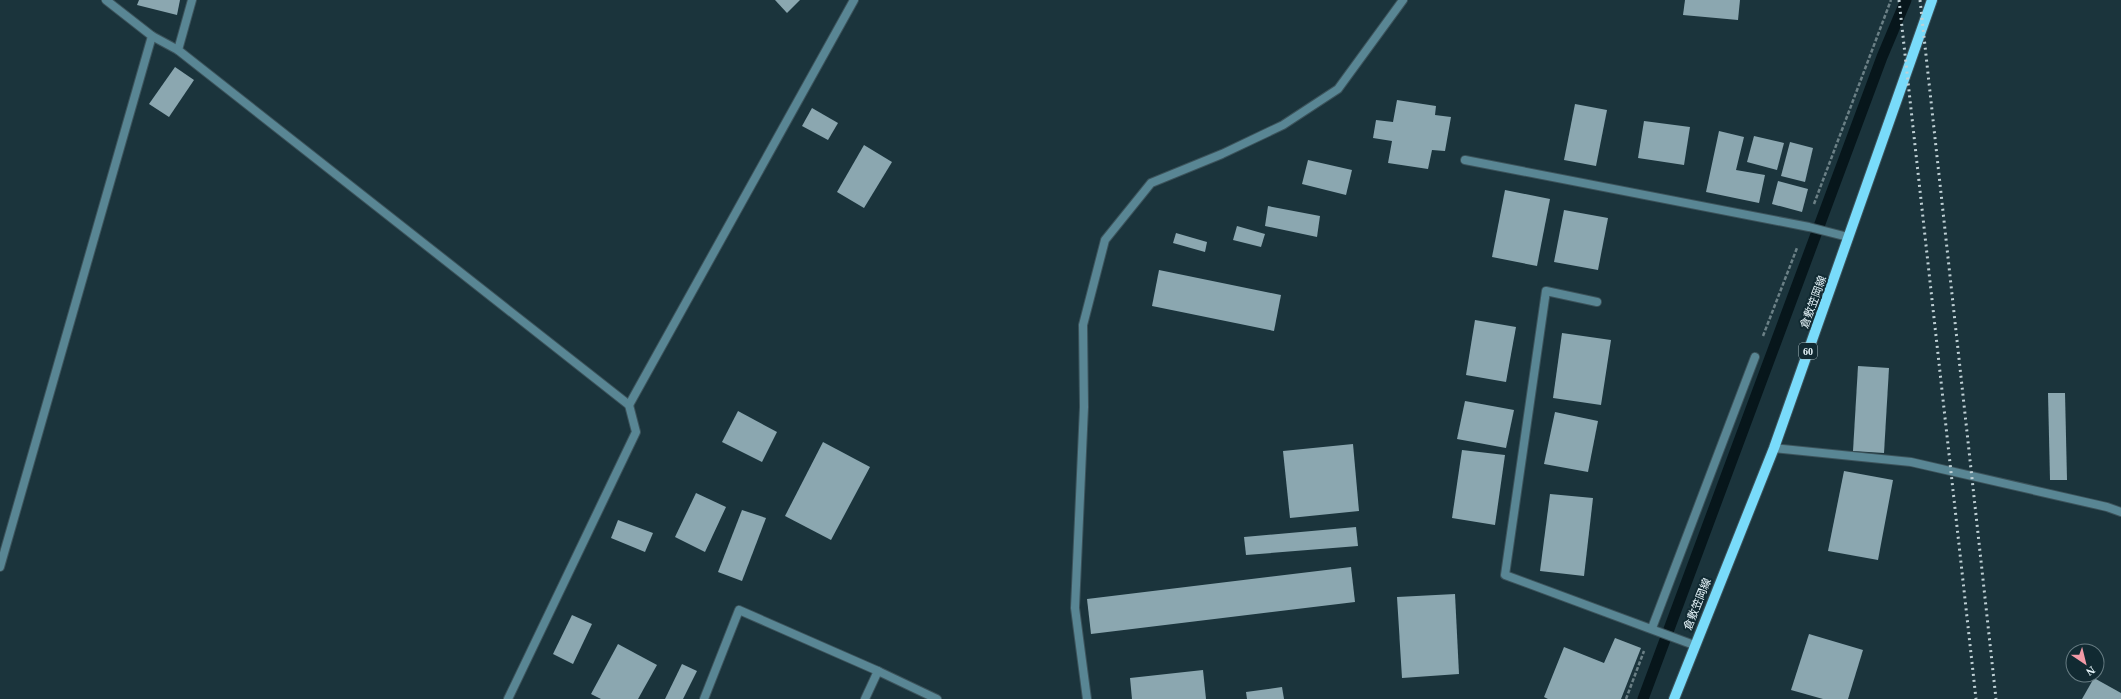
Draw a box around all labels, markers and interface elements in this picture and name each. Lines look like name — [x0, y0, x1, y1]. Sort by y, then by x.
street label: 倉敷笠岡線 — [1798, 274, 1828, 330]
road number: 60 — [1799, 343, 1817, 359]
street label: 倉敷笠岡線 — [1681, 576, 1713, 632]
north arrow — [2065, 643, 2105, 683]
text: N — [2084, 664, 2097, 678]

